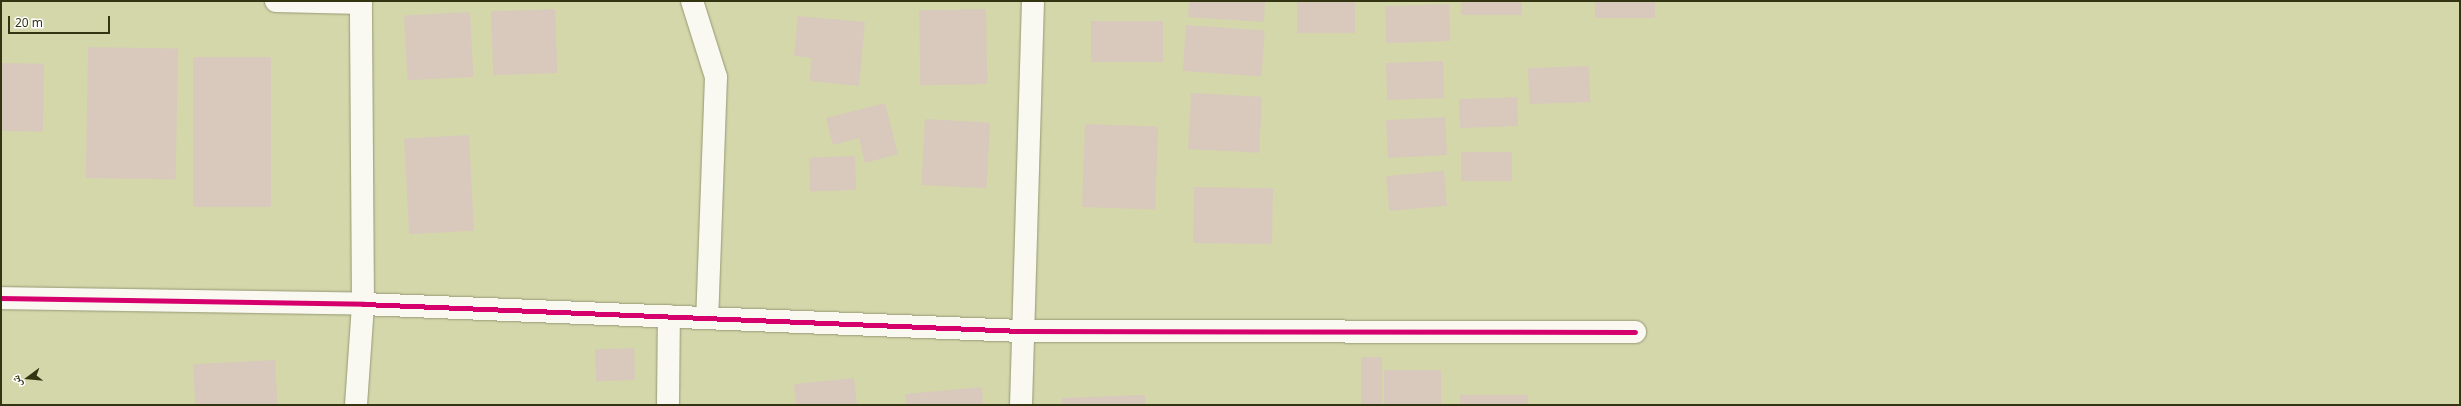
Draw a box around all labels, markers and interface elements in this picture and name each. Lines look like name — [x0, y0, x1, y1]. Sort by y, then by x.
scale bar — [10, 8, 112, 34]
text: 20 m — [15, 14, 43, 31]
north arrow — [8, 358, 48, 398]
text: ش — [7, 374, 25, 389]

